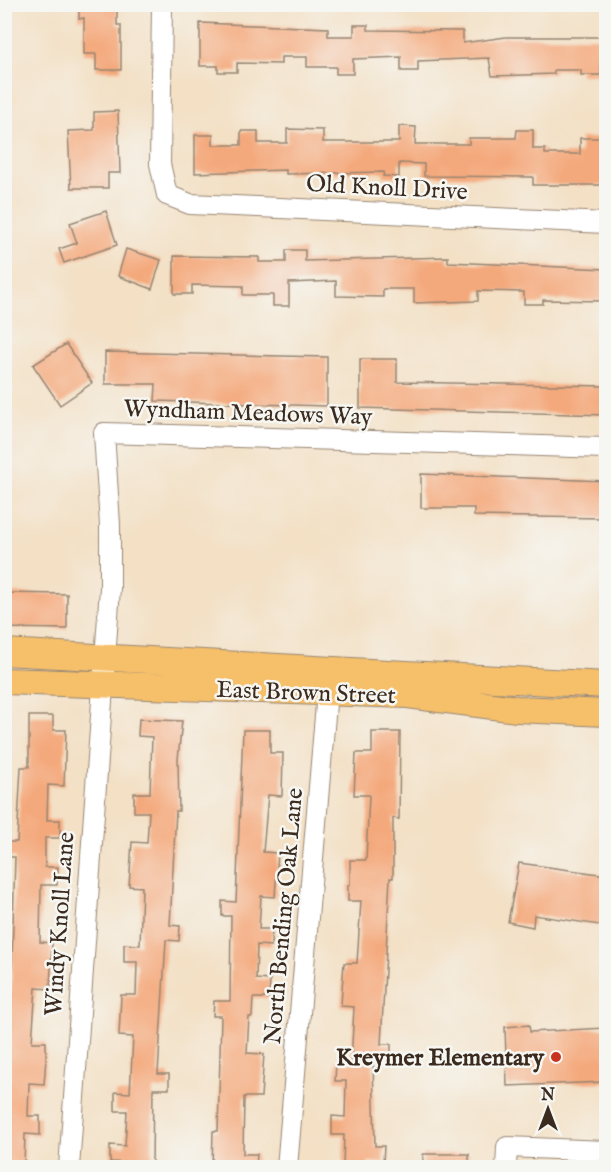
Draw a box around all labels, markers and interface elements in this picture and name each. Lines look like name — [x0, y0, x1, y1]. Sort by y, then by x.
street label: Old Knoll Drive — [305, 169, 468, 208]
street label: Wyndham Meadows Way — [123, 394, 373, 433]
street label: East Brown Street — [216, 675, 396, 712]
street label: North Bending Oak Lane — [258, 787, 311, 1046]
street label: Windy Knoll Lane — [39, 831, 82, 1017]
place label: Kreymer Elementary — [336, 1043, 545, 1074]
marker: Kreymer Elementary — [549, 1050, 563, 1064]
north arrow — [518, 1079, 578, 1139]
text: N — [540, 1086, 555, 1106]

